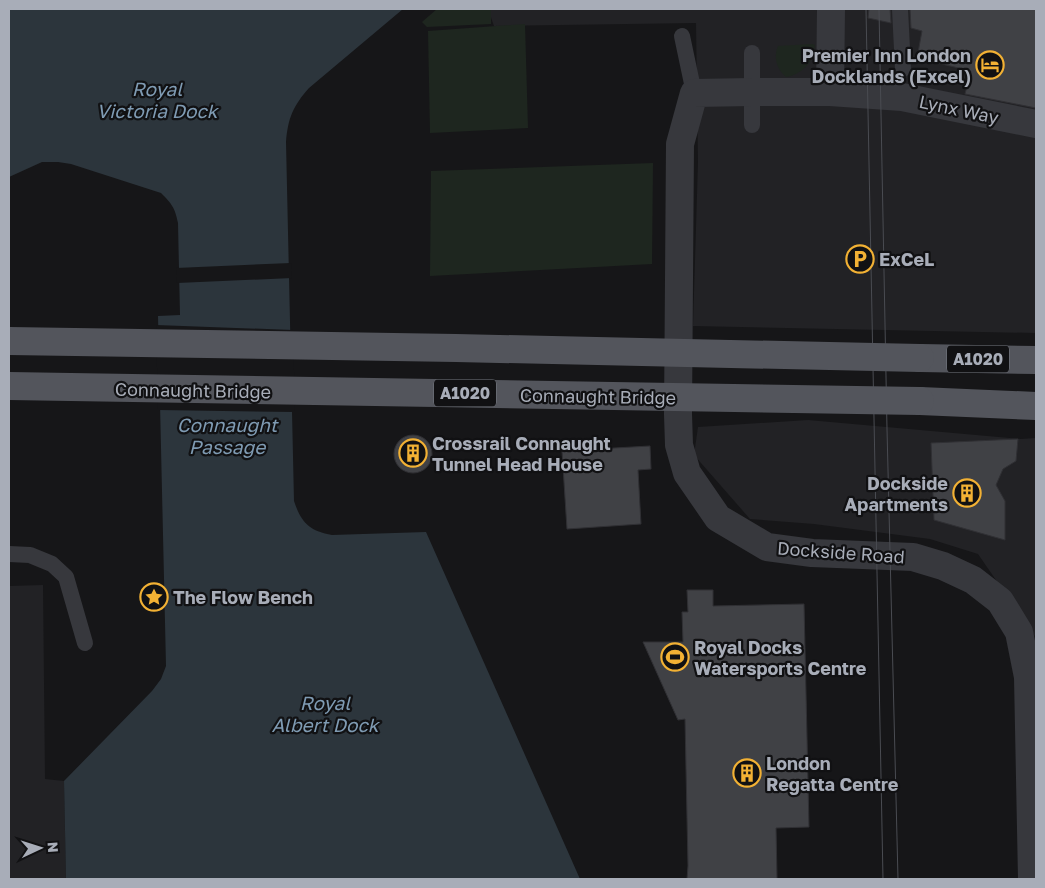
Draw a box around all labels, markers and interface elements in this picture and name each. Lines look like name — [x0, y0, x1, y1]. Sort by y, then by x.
place label: Premier Inn London Docklands (Excel) — [802, 44, 971, 87]
hotel icon: Premier Inn London Docklands (Excel) — [975, 50, 1005, 80]
water label: Royal Victoria Dock — [97, 77, 220, 122]
street label: Lynx Way — [917, 90, 1001, 128]
parking icon: ExCeL — [845, 244, 875, 274]
place label: ExCeL — [879, 248, 934, 270]
road number: A1020 — [947, 346, 1009, 372]
street label: Connaught Bridge — [115, 378, 271, 402]
road number: A1020 — [434, 379, 496, 406]
street label: Connaught Bridge — [520, 384, 676, 408]
water label: Connaught Passage — [177, 413, 280, 458]
place label: Crossrail Connaught Tunnel Head House — [432, 432, 611, 475]
building icon: Crossrail Connaught Tunnel Head House — [398, 438, 428, 468]
place label: Dockside Apartments — [845, 472, 948, 515]
building icon: Dockside Apartments — [952, 478, 982, 508]
street label: Dockside Road — [776, 537, 906, 567]
place icon: The Flow Bench — [139, 582, 169, 612]
place label: The Flow Bench — [173, 586, 313, 608]
place label: Royal Docks Watersports Centre — [694, 636, 867, 679]
sports icon: Royal Docks Watersports Centre — [660, 642, 690, 672]
water label: Royal Albert Dock — [271, 691, 381, 736]
place label: London Regatta Centre — [766, 752, 899, 795]
building icon: London Regatta Centre — [732, 758, 762, 788]
north arrow — [15, 823, 65, 873]
text: N — [45, 841, 62, 853]

